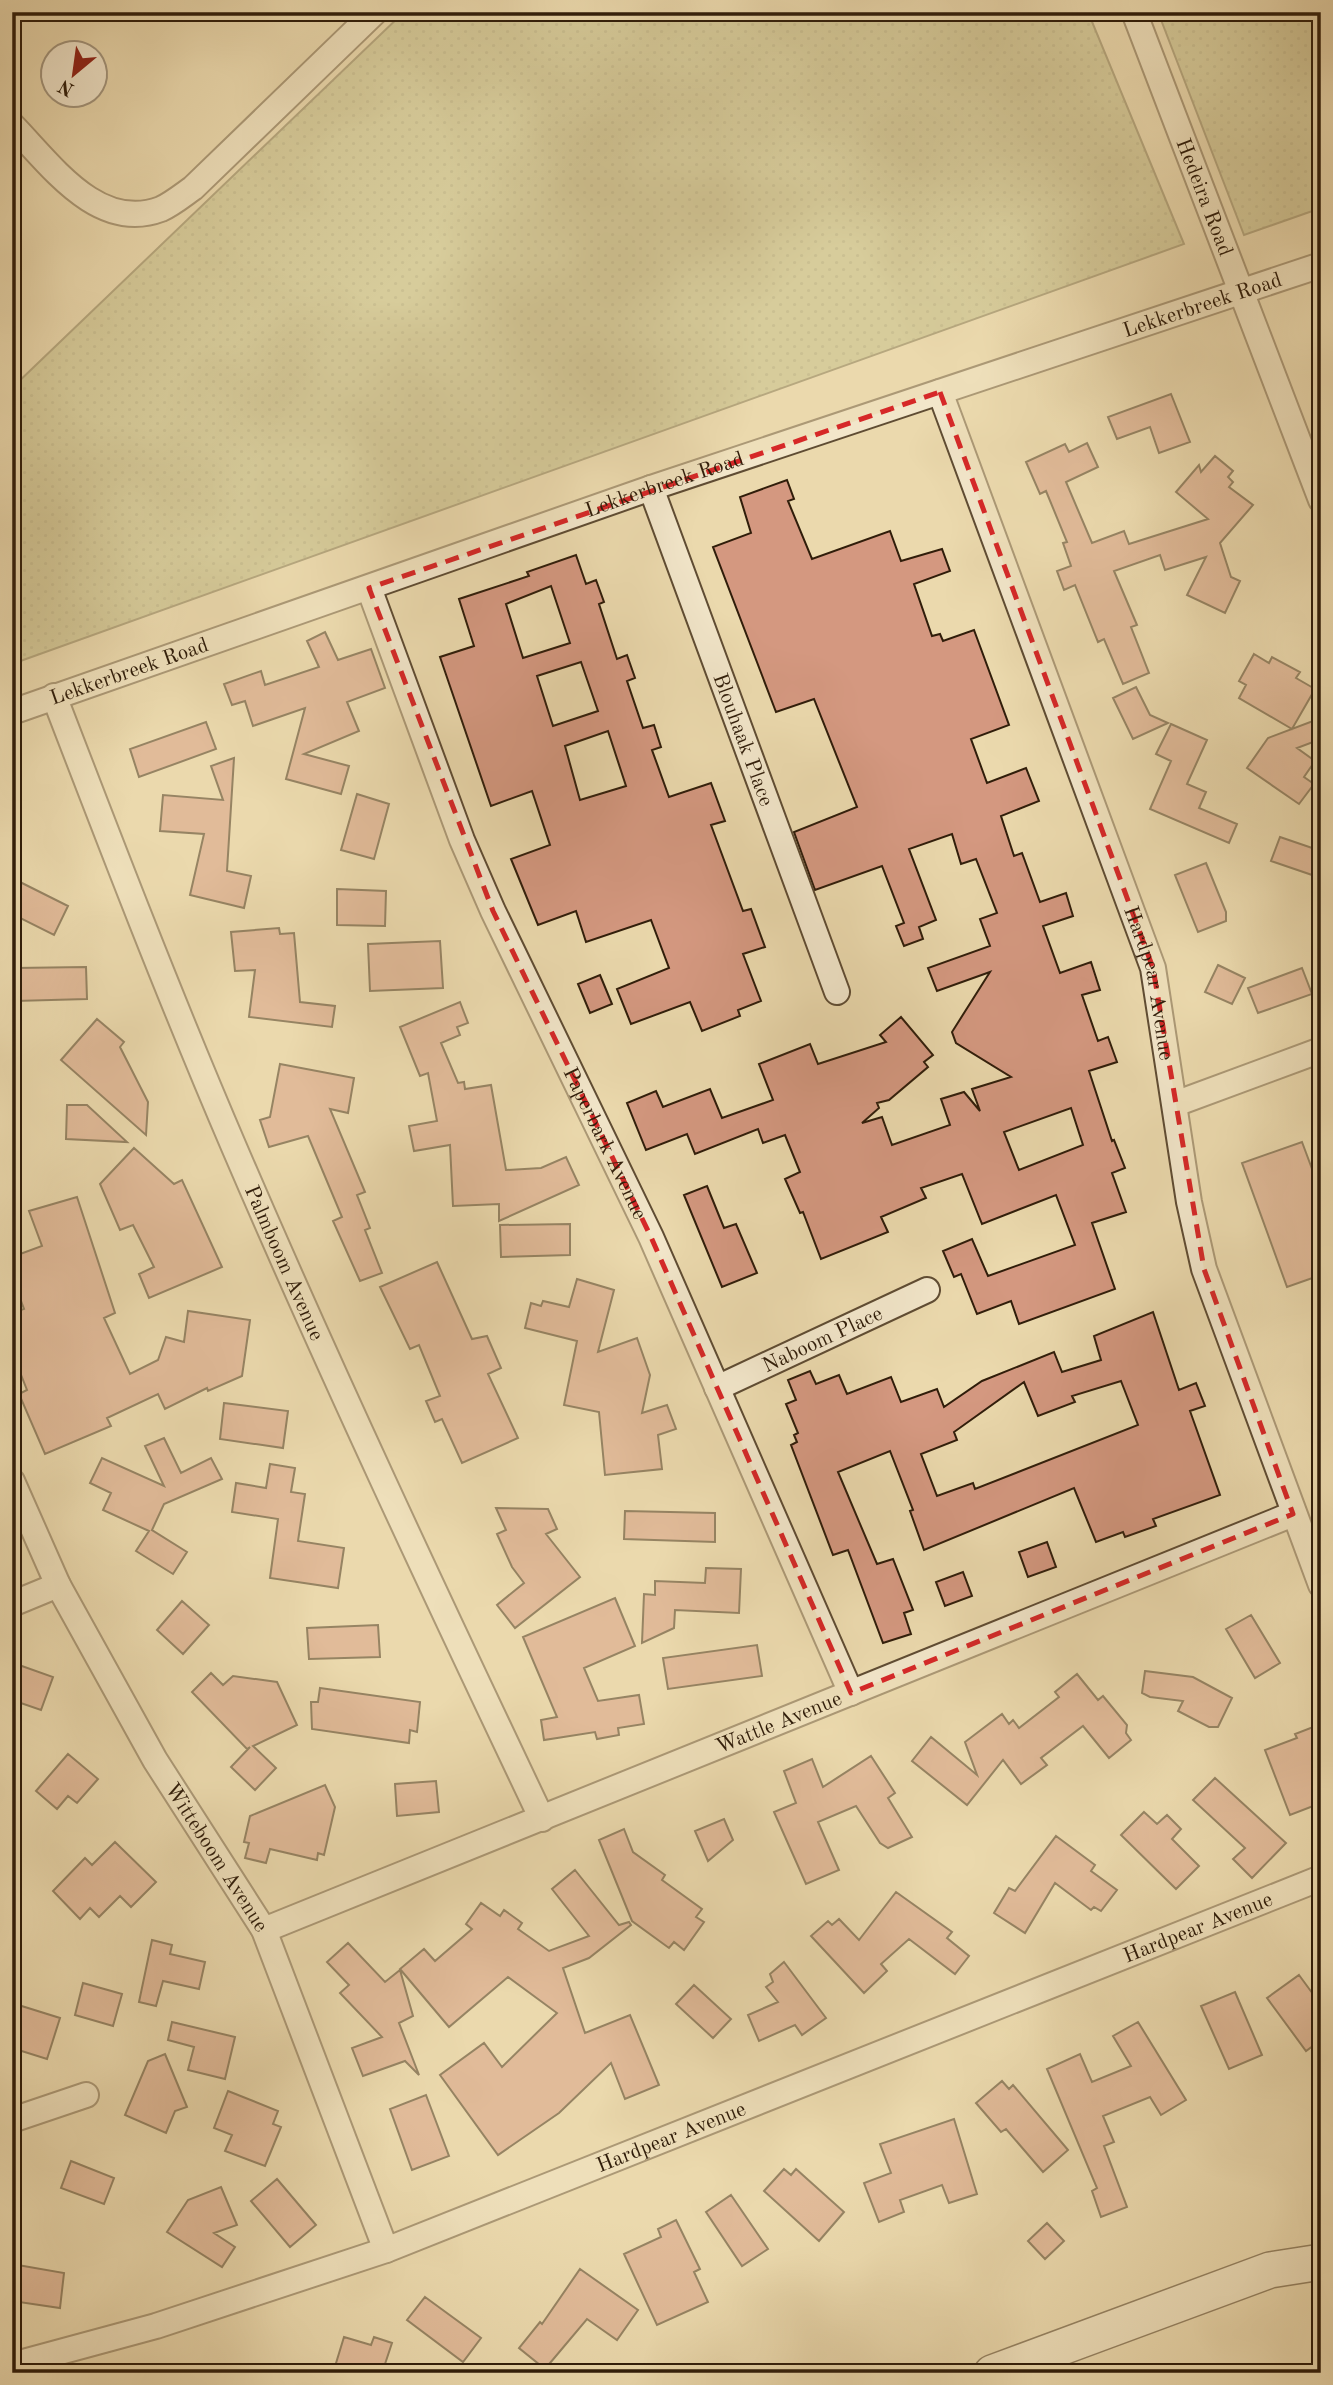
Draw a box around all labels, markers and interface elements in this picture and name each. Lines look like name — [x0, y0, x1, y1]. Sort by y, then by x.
north arrow — [38, 38, 108, 108]
text: N — [56, 75, 78, 99]
street label: Hedeira Road — [1171, 136, 1235, 259]
street label: Lekkerbreek Road — [1120, 270, 1285, 342]
street label: Lekkerbreek Road — [583, 449, 747, 522]
street label: Lekkerbreek Road — [48, 635, 211, 710]
street label: Blouhaak Place — [708, 671, 776, 809]
street label: Hardpear Avenue — [1119, 903, 1176, 1062]
street label: Paperbark Avenue — [558, 1064, 650, 1223]
street label: Palmboom Avenue — [240, 1183, 327, 1344]
street label: Naboom Place — [759, 1303, 886, 1377]
street label: Wattle Avenue — [713, 1689, 845, 1758]
street label: Witteboom Avenue — [161, 1780, 271, 1936]
street label: Hardpear Avenue — [1121, 1889, 1276, 1968]
street label: Hardpear Avenue — [594, 2099, 749, 2177]

